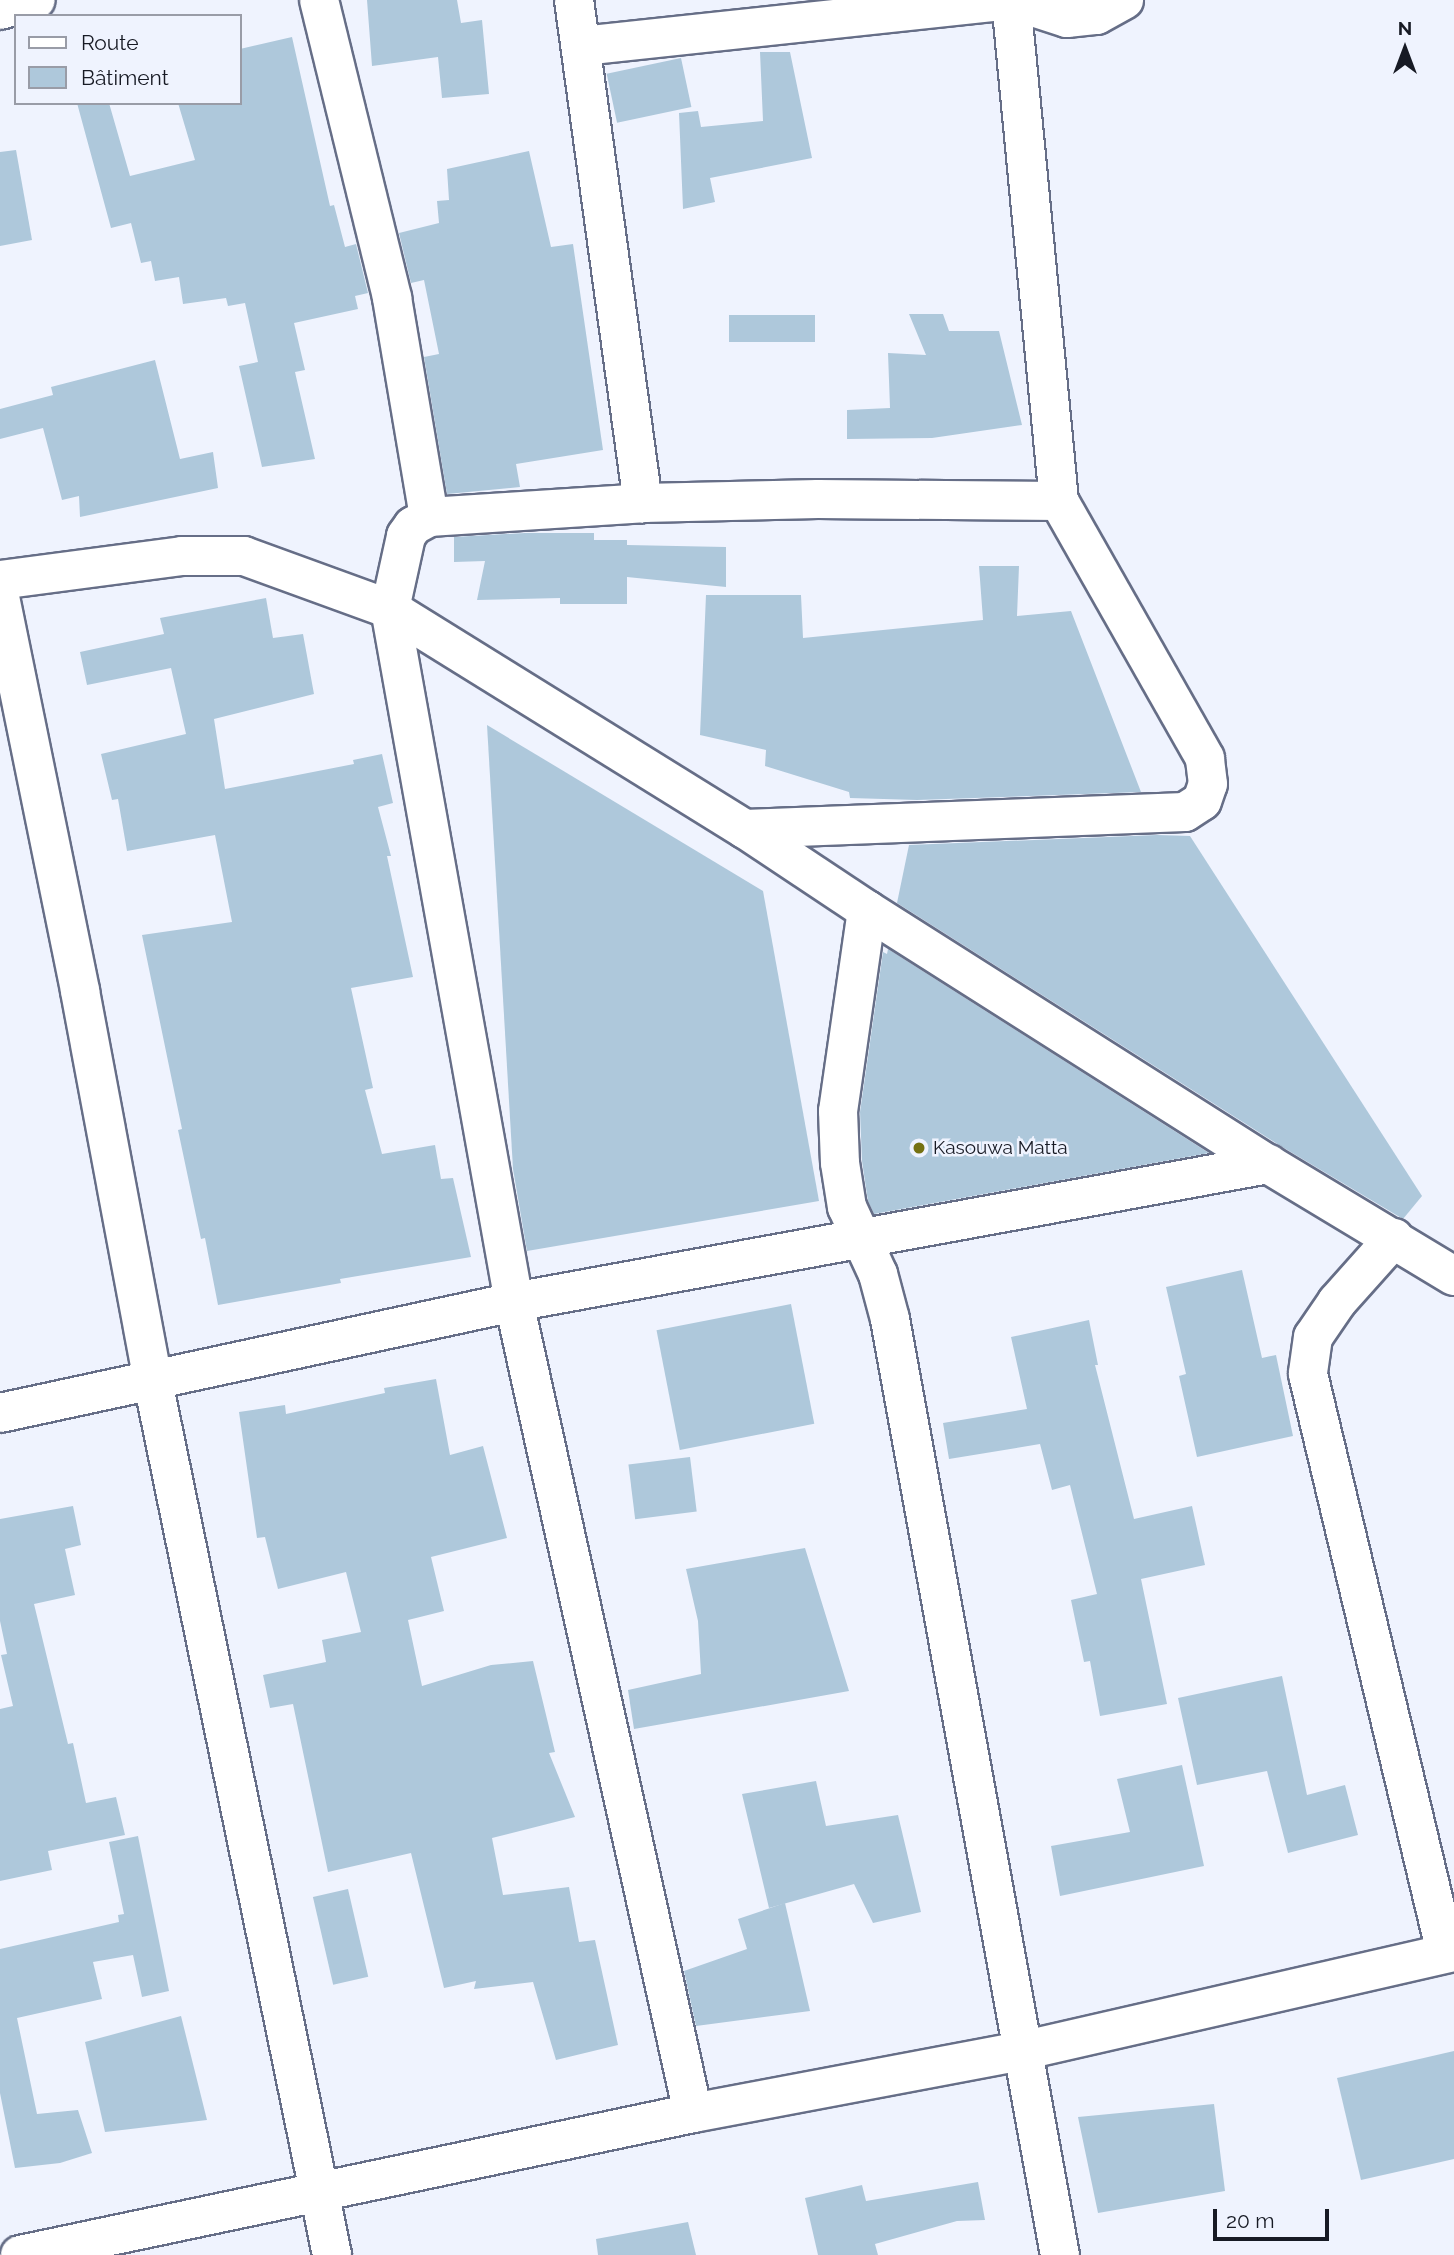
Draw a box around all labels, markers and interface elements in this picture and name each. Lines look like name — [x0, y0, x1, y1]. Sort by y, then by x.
legend — [14, 14, 242, 105]
north arrow — [1370, 14, 1440, 84]
text: N — [1398, 17, 1412, 39]
text: Route — [81, 30, 139, 55]
text: Bâtiment — [81, 65, 169, 90]
place label: Kasouwa Matta — [933, 1137, 1068, 1159]
marker: Kasouwa Matta — [911, 1140, 927, 1156]
scale bar — [1216, 2196, 1332, 2240]
text: 20 m — [1226, 2208, 1274, 2233]

